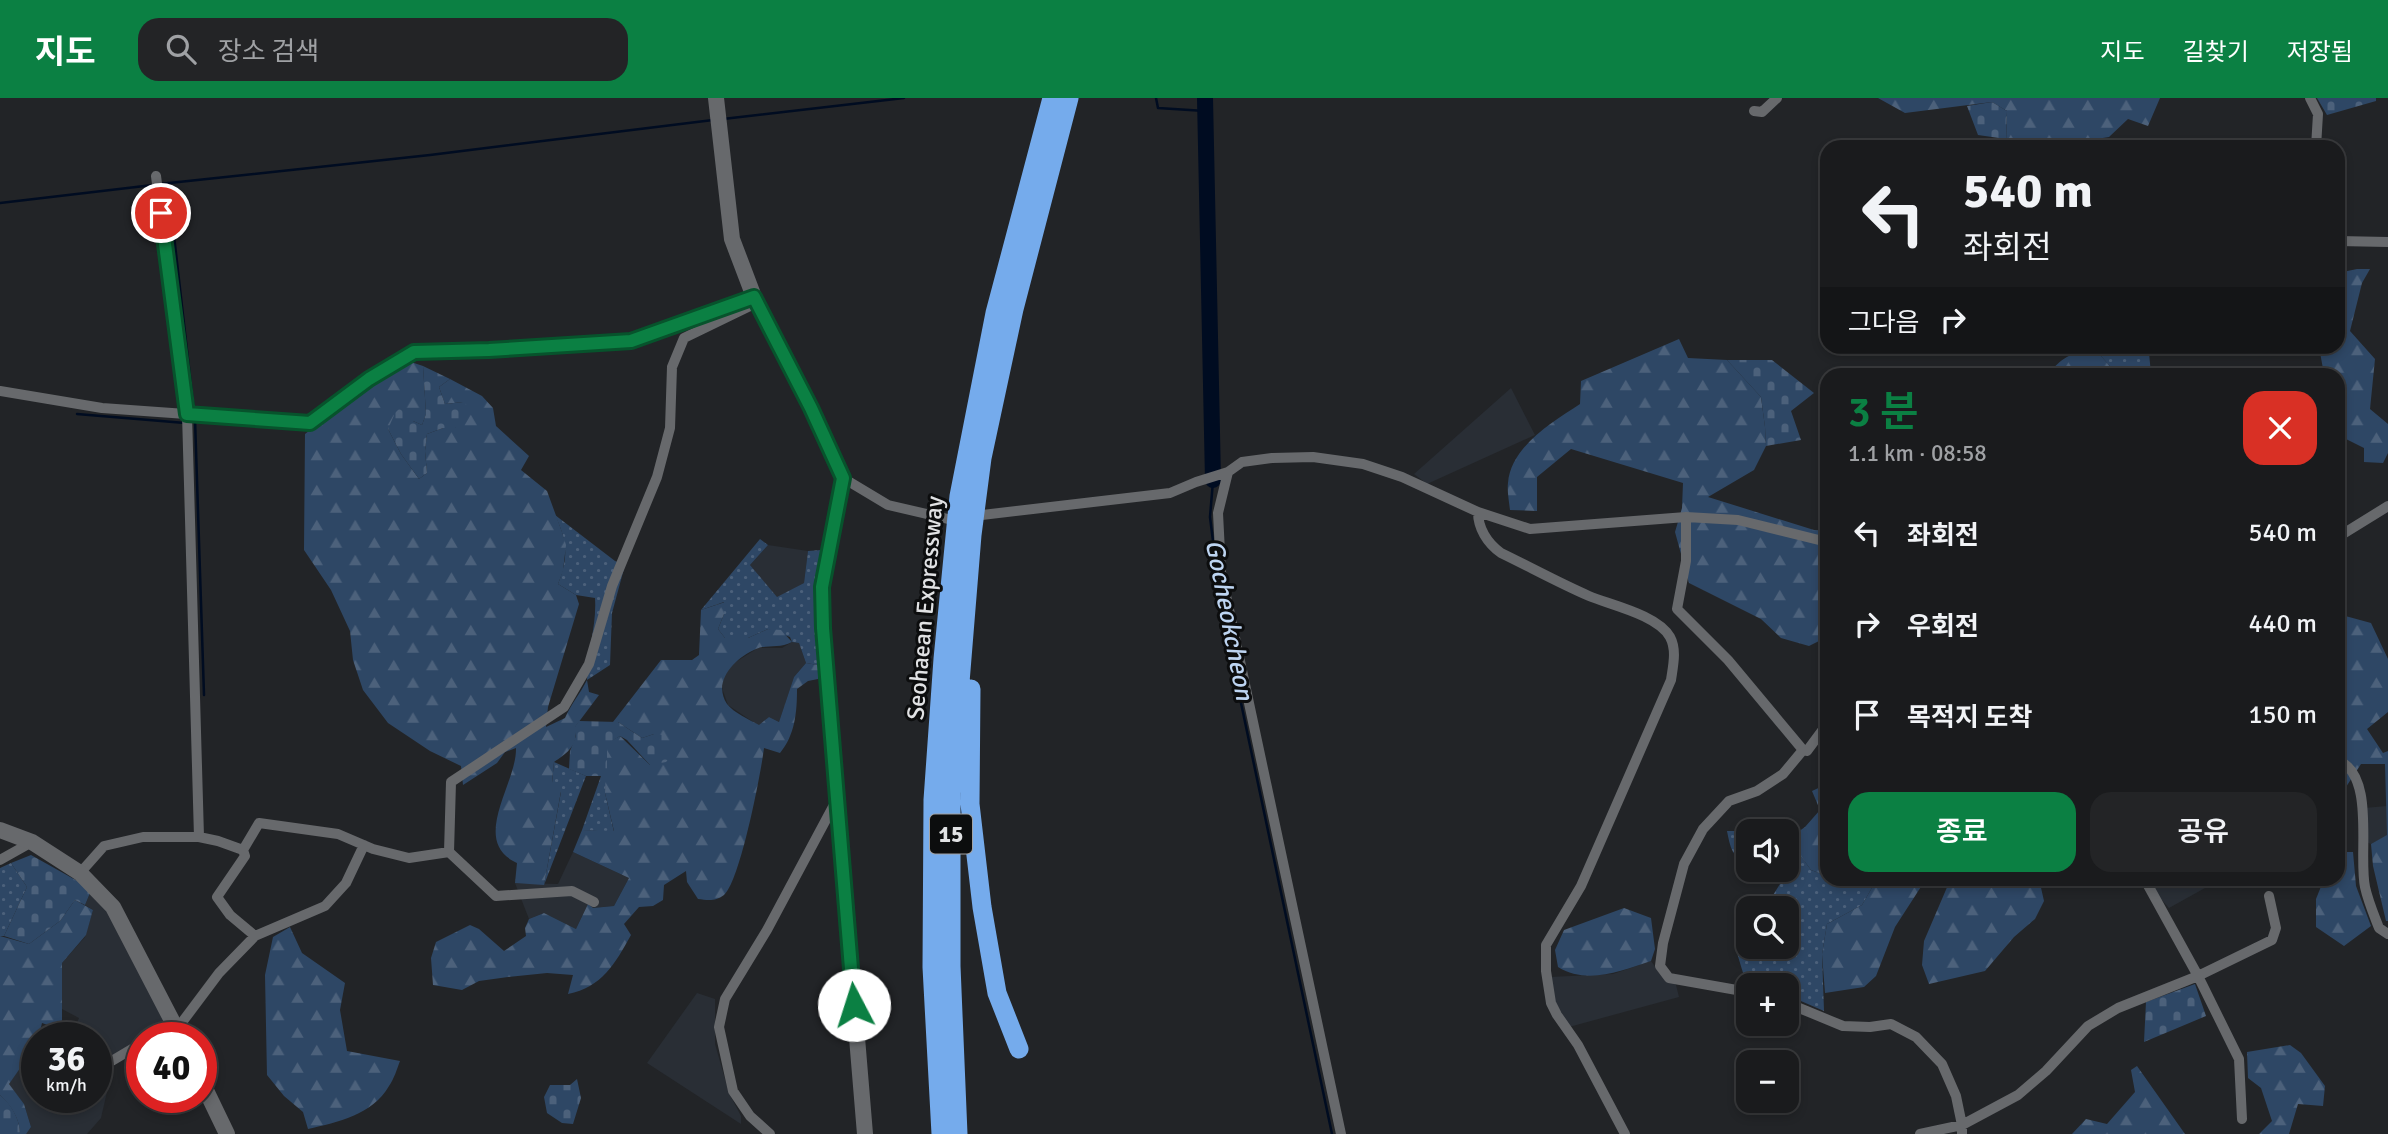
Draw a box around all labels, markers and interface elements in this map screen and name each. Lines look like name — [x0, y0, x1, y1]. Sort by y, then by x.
search box — [138, 18, 628, 81]
icon: search — [162, 30, 200, 68]
text: 지도 — [35, 32, 96, 73]
text: 장소 검색 — [218, 36, 319, 68]
text: 지도 — [2100, 37, 2145, 67]
text: 길찾기 — [2183, 37, 2249, 67]
text: 저장됨 — [2287, 37, 2353, 67]
text: 540 m — [1963, 161, 2093, 221]
icon: left — [1848, 168, 1939, 259]
pin — [131, 183, 191, 243]
icon: arrive — [142, 194, 180, 232]
text: 좌회전 — [1963, 228, 2051, 267]
icon: right — [1934, 301, 1972, 339]
text: 그다음 — [1848, 307, 1920, 339]
text: 3 분 — [1848, 387, 1919, 438]
button: close — [2243, 391, 2317, 465]
text: 1.1 km · 08:58 — [1848, 439, 1987, 468]
street label: Seohaean Expressway — [900, 495, 950, 721]
icon: left — [1848, 514, 1886, 552]
text: 540 m — [2248, 517, 2317, 549]
text: 좌회전 — [1907, 520, 1979, 552]
water label: Gocheokcheon — [1198, 537, 1260, 704]
icon: right — [1848, 605, 1886, 643]
text: 440 m — [2248, 608, 2317, 640]
text: 우회전 — [1907, 611, 1979, 643]
icon: arrive — [1848, 696, 1886, 734]
text: 150 m — [2248, 699, 2317, 731]
text: 목적지 도착 — [1907, 702, 2032, 734]
button: 종료 — [1848, 792, 2076, 872]
button: 공유 — [2090, 792, 2317, 872]
road number: 15 — [930, 814, 972, 854]
map controls — [1736, 819, 1799, 1113]
button: sound — [1736, 819, 1799, 882]
button: search — [1736, 896, 1799, 959]
position arrow — [817, 968, 891, 1042]
button: + — [1736, 973, 1799, 1036]
speed limit sign: 40 — [126, 1022, 217, 1113]
text: 36 — [48, 1037, 85, 1080]
button: − — [1736, 1050, 1799, 1113]
text: km/h — [46, 1074, 87, 1096]

